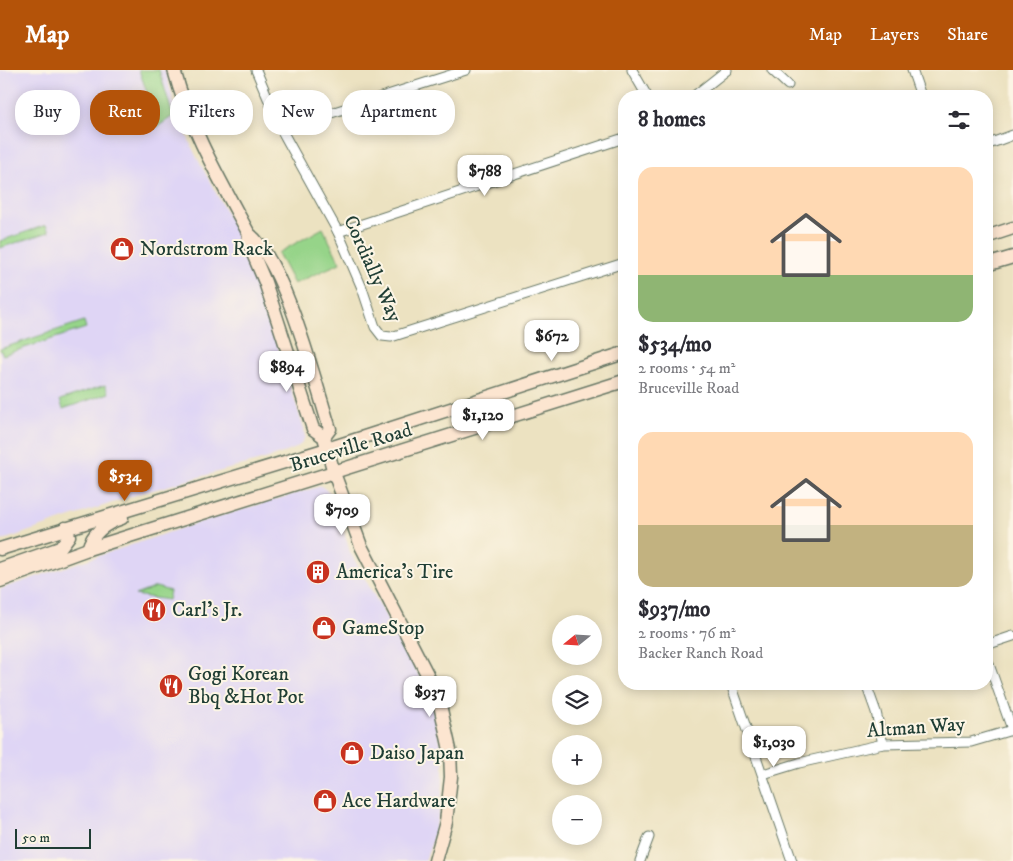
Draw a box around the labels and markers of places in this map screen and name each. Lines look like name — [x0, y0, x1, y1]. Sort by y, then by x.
pin: $788 — [455, 154, 515, 197]
shop icon: Nordstrom Rack — [109, 236, 135, 262]
place label: Nordstrom Rack — [140, 237, 273, 262]
pin: $672 — [522, 320, 582, 362]
pin: $894 — [257, 350, 317, 393]
pin: $1,120 — [442, 398, 524, 441]
pin: $534 — [95, 460, 155, 502]
pin: $709 — [312, 494, 372, 536]
building icon: America's Tire — [305, 559, 331, 585]
place label: America's Tire — [336, 560, 453, 585]
restaurant icon: Carl's Jr. — [141, 597, 167, 623]
place label: Carl's Jr. — [172, 598, 242, 623]
shop icon: GameStop — [311, 615, 337, 641]
place label: GameStop — [342, 616, 424, 641]
place label: Gogi Korean Bbq &Hot Pot — [188, 662, 304, 710]
restaurant icon: Gogi Korean Bbq &Hot Pot — [158, 673, 184, 699]
pin: $937 — [400, 676, 460, 718]
pin: $1,030 — [733, 726, 815, 768]
shop icon: Daiso Japan — [339, 740, 365, 766]
place label: Daiso Japan — [370, 741, 465, 766]
shop icon: Ace Hardware — [312, 788, 338, 814]
place label: Ace Hardware — [342, 789, 455, 814]

